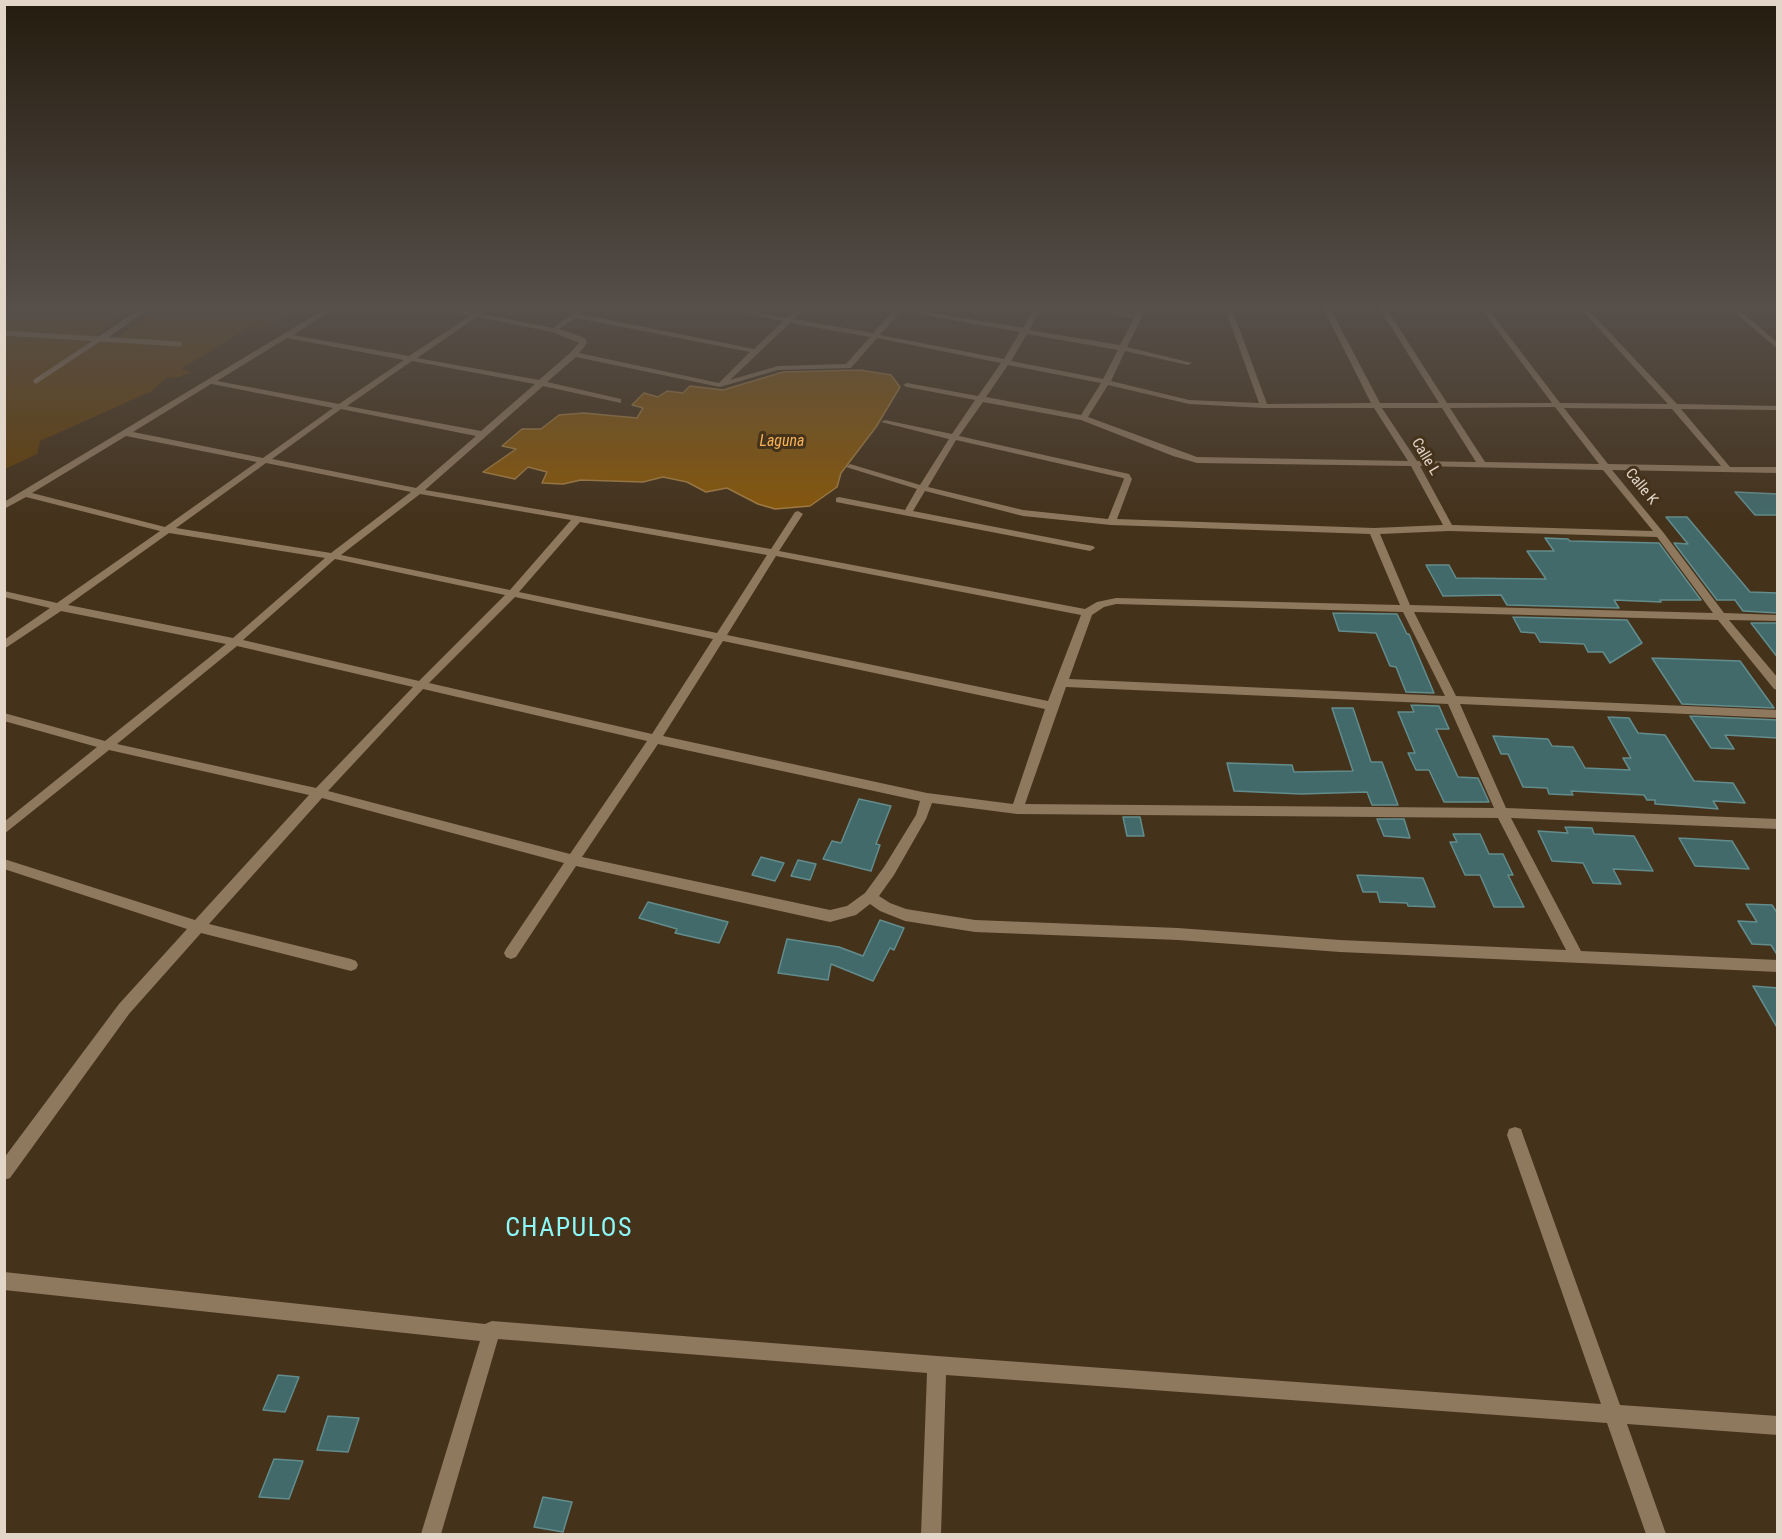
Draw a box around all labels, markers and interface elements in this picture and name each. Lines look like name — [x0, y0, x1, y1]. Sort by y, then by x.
water label: Laguna — [760, 432, 804, 452]
street label: Calle L — [1407, 435, 1443, 479]
street label: Calle K — [1621, 465, 1661, 509]
district label: CHAPULOS — [505, 1213, 633, 1245]

